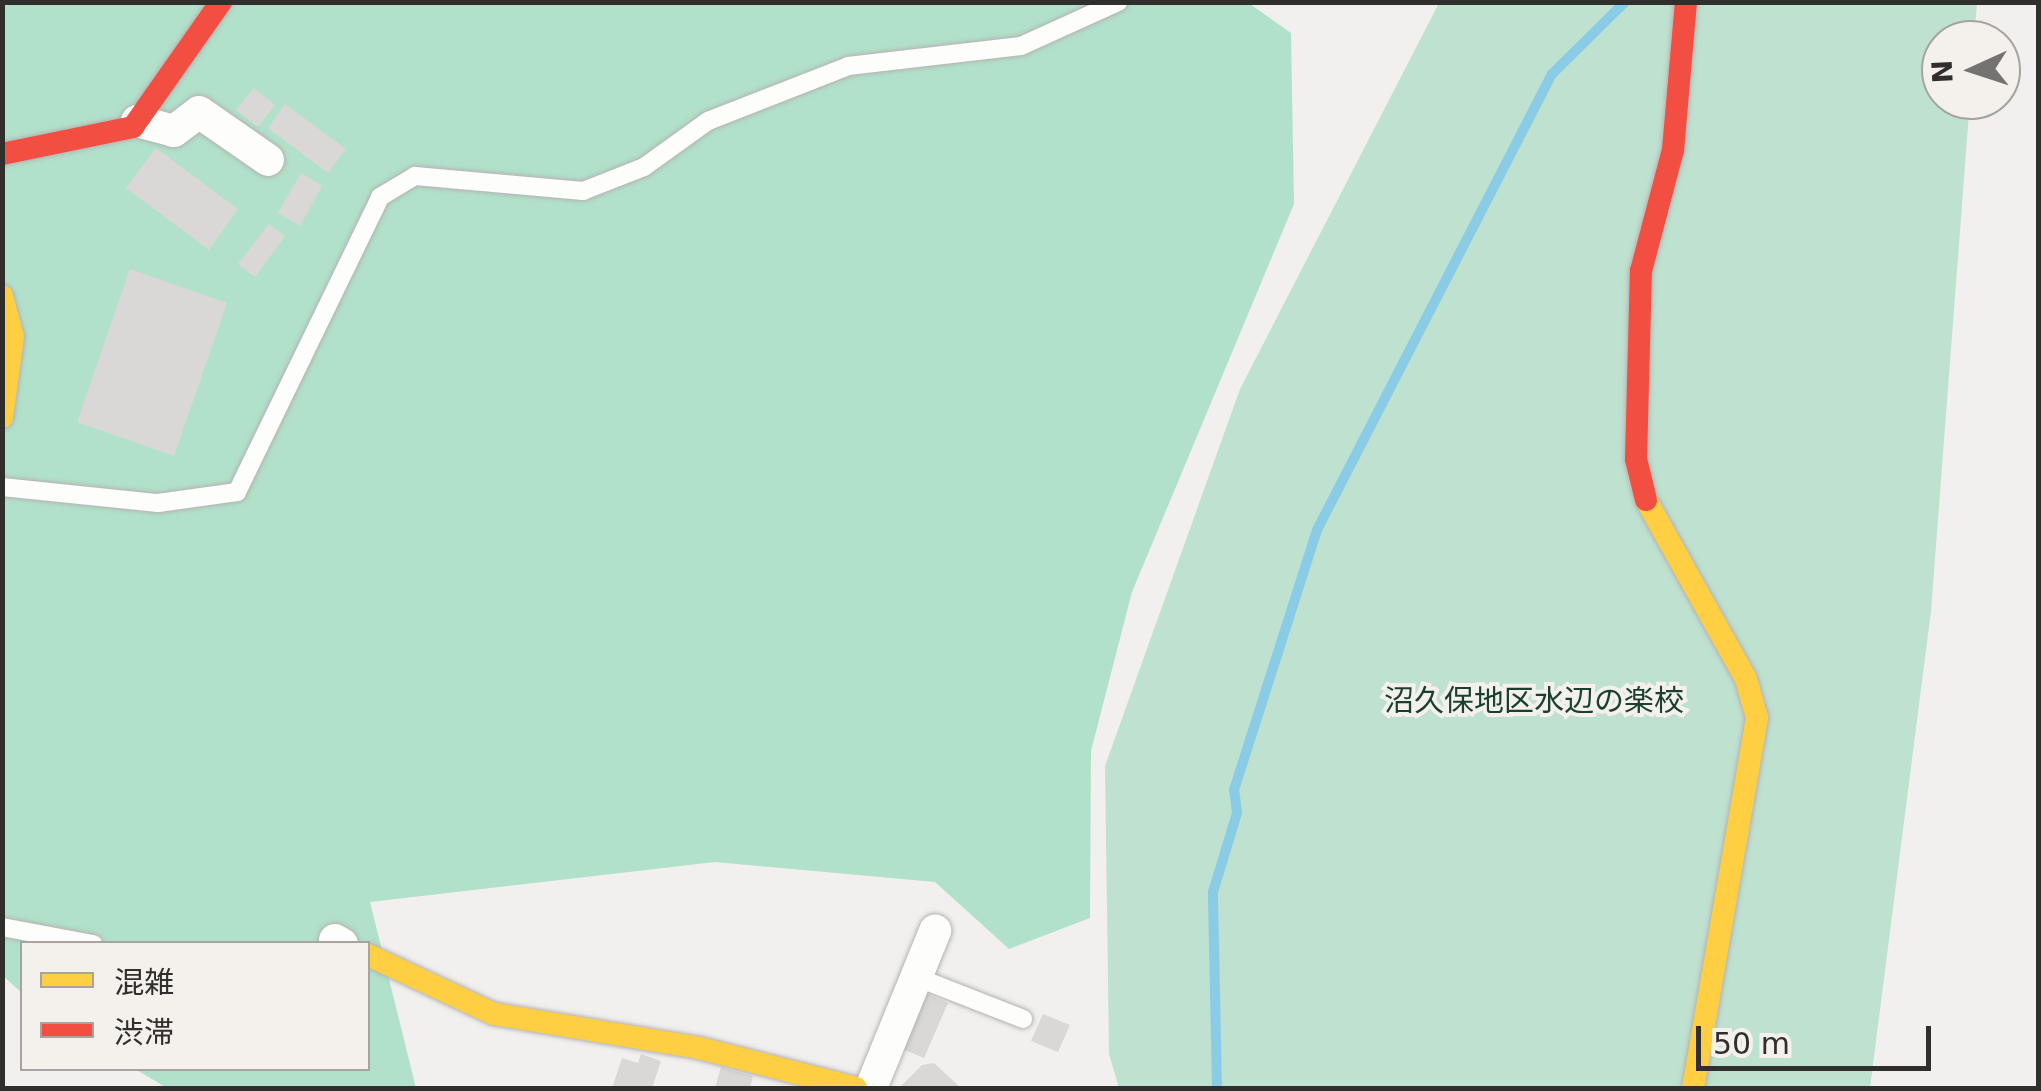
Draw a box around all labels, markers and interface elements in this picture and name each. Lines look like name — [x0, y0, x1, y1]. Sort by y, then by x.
north arrow — [1921, 20, 2021, 120]
text: N — [1925, 59, 1960, 84]
park label: 沼久保地区水辺の楽校 — [1384, 683, 1684, 719]
legend — [20, 941, 370, 1071]
text: 混雑 — [114, 965, 174, 1000]
scale bar — [1701, 1006, 1936, 1068]
text: 渋滞 — [114, 1015, 174, 1050]
text: 50 m — [1713, 1026, 1790, 1061]

